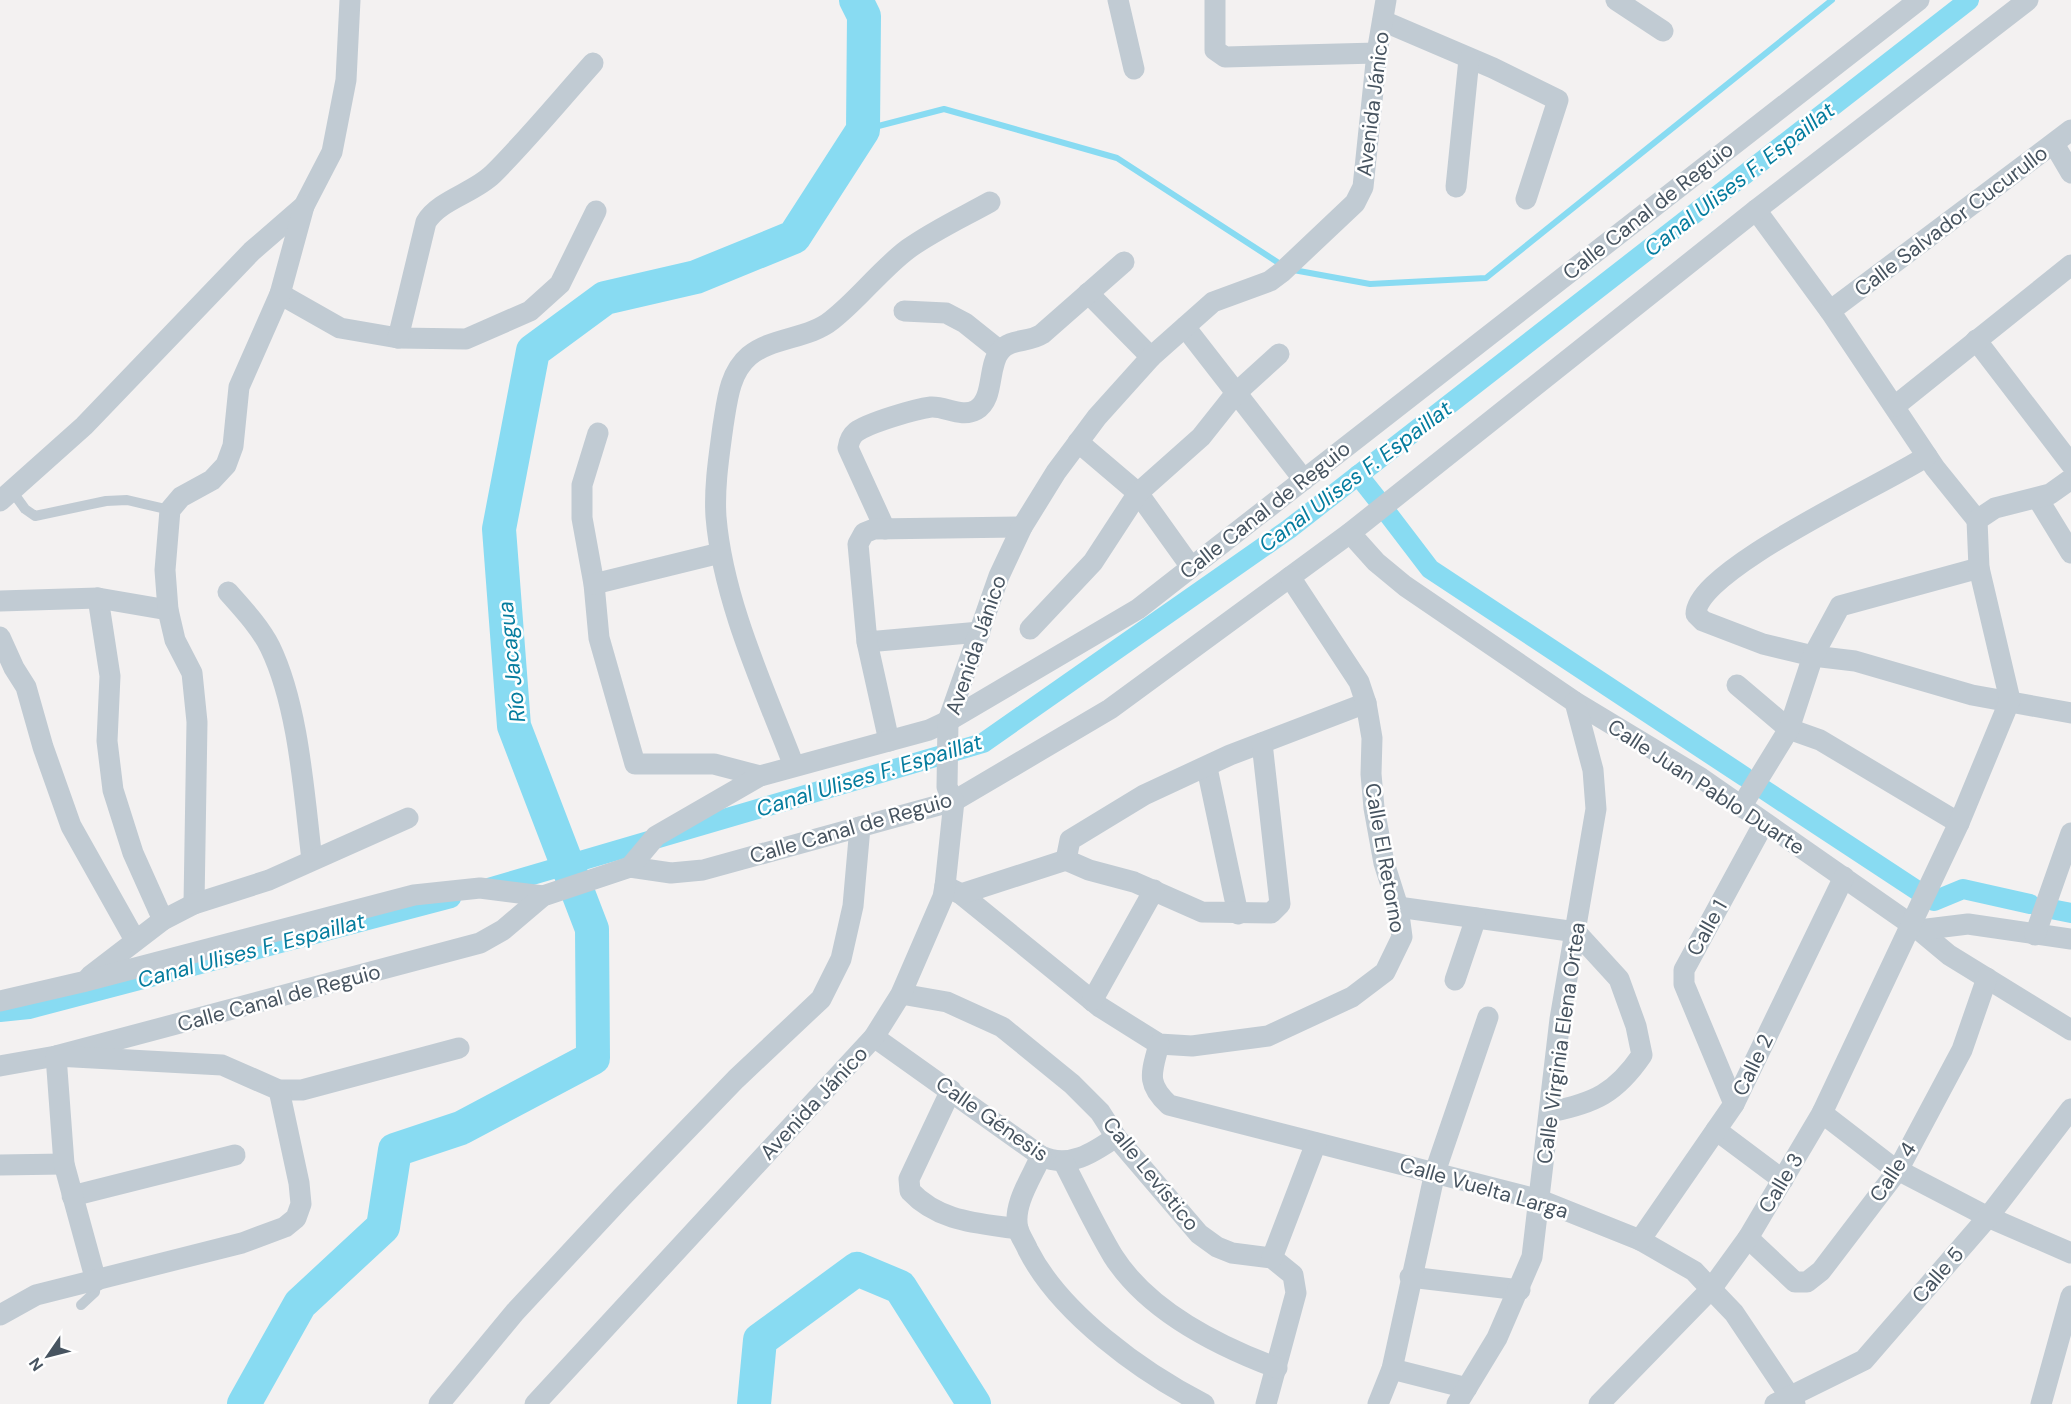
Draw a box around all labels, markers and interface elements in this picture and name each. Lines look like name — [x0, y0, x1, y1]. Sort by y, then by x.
street label: Avenida Jánico — [1350, 30, 1396, 178]
water label: Canal Ulises F. Espaillat — [1638, 95, 1841, 263]
street label: Calle Canal de Reguio — [1557, 136, 1739, 286]
street label: Calle Salvador Cucurullo — [1849, 139, 2053, 303]
water label: Canal Ulises F. Espaillat — [1253, 394, 1458, 559]
street label: Calle Canal de Reguio — [1174, 435, 1356, 585]
street label: Avenida Jánico — [939, 571, 1013, 719]
water label: Río Jacagua — [491, 600, 532, 724]
street label: Calle Juan Pablo Duarte — [1602, 713, 1810, 861]
water label: Canal Ulises F. Espaillat — [753, 727, 986, 824]
street label: Calle El Retorno — [1358, 781, 1412, 935]
street label: Calle Canal de Reguio — [747, 786, 955, 870]
street label: Calle 1 — [1680, 895, 1734, 961]
water label: Canal Ulises F. Espaillat — [134, 906, 369, 995]
street label: Calle Virginia Elena Ortea — [1530, 920, 1592, 1166]
street label: Calle Canal de Reguio — [174, 957, 384, 1039]
street label: Calle 2 — [1726, 1029, 1780, 1101]
street label: Avenida Jánico — [754, 1040, 874, 1166]
street label: Calle Génesis — [930, 1070, 1054, 1168]
street label: Calle Levístico — [1096, 1111, 1206, 1237]
street label: Calle 4 — [1863, 1136, 1923, 1207]
street label: Calle 3 — [1752, 1148, 1810, 1218]
street label: Calle Vuelta Larga — [1396, 1151, 1572, 1225]
street label: Calle 5 — [1906, 1241, 1970, 1309]
north arrow — [18, 1326, 78, 1386]
text: N — [24, 1354, 48, 1375]

